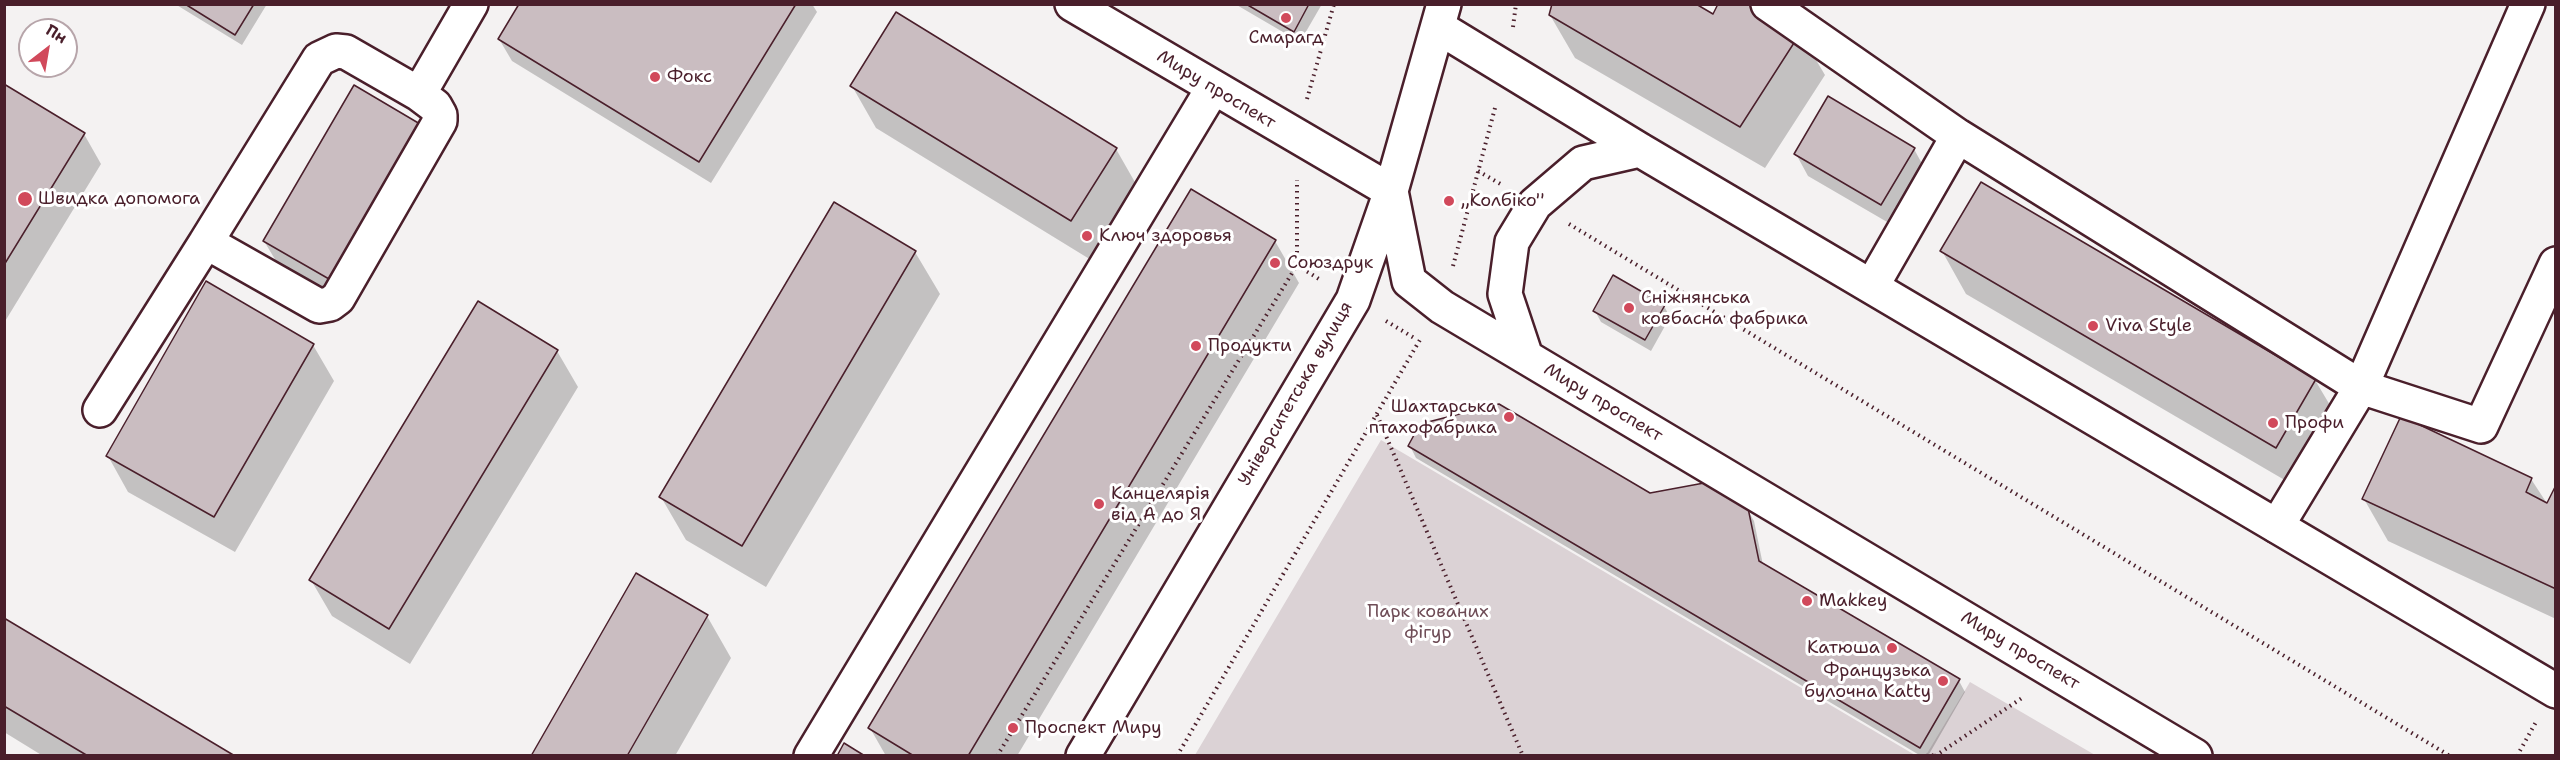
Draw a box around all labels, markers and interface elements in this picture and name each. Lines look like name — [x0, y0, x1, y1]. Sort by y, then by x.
marker: Смарагд — [1279, 11, 1293, 25]
north arrow — [18, 18, 78, 78]
text: Пн — [42, 19, 71, 48]
place label: Смарагд — [1248, 27, 1324, 49]
street label: Миру проспект — [1153, 46, 1279, 134]
place label: Фокс — [667, 66, 712, 88]
marker: Фокс — [648, 70, 662, 84]
place label: Швидка допомога — [38, 188, 200, 210]
marker: Швидка допомога — [16, 190, 34, 208]
place label: ,,Колбіко'' — [1461, 190, 1545, 212]
marker: ,,Колбіко'' — [1442, 194, 1456, 208]
place label: Ключ здоровья — [1099, 225, 1232, 247]
marker: Ключ здоровья — [1080, 229, 1094, 243]
place label: Союздрук — [1287, 252, 1373, 274]
marker: Союздрук — [1268, 256, 1282, 270]
place label: Сніжнянська ковбасна фабрика — [1641, 287, 1808, 330]
street label: Університетська вулиця — [1234, 298, 1358, 490]
marker: Сніжнянська ковбасна фабрика — [1622, 301, 1636, 315]
place label: Viva Style — [2105, 315, 2192, 337]
marker: Viva Style — [2086, 319, 2100, 333]
place label: Продукти — [1208, 335, 1292, 357]
marker: Продукти — [1189, 339, 1203, 353]
street label: Миру проспект — [1540, 359, 1666, 447]
place label: Шахтарська птахофабрика — [1369, 396, 1497, 438]
marker: Шахтарська птахофабрика — [1502, 410, 1516, 424]
place label: Профи — [2285, 412, 2344, 434]
marker: Профи — [2266, 416, 2280, 430]
place label: Канцелярія від А до Я — [1111, 483, 1210, 526]
marker: Канцелярія від А до Я — [1092, 497, 1106, 511]
place label: Makkey — [1819, 590, 1887, 612]
marker: Makkey — [1800, 594, 1814, 608]
park label: Парк кованих фігур — [1367, 601, 1489, 644]
street label: Миру проспект — [1957, 607, 2083, 695]
place label: Катюша — [1807, 637, 1880, 659]
marker: Катюша — [1885, 641, 1899, 655]
place label: Французька булочна Katty — [1804, 660, 1931, 702]
marker: Французька булочна Katty — [1936, 674, 1950, 688]
place label: Проспект Миру — [1025, 717, 1162, 739]
marker: Проспект Миру — [1006, 721, 1020, 735]

